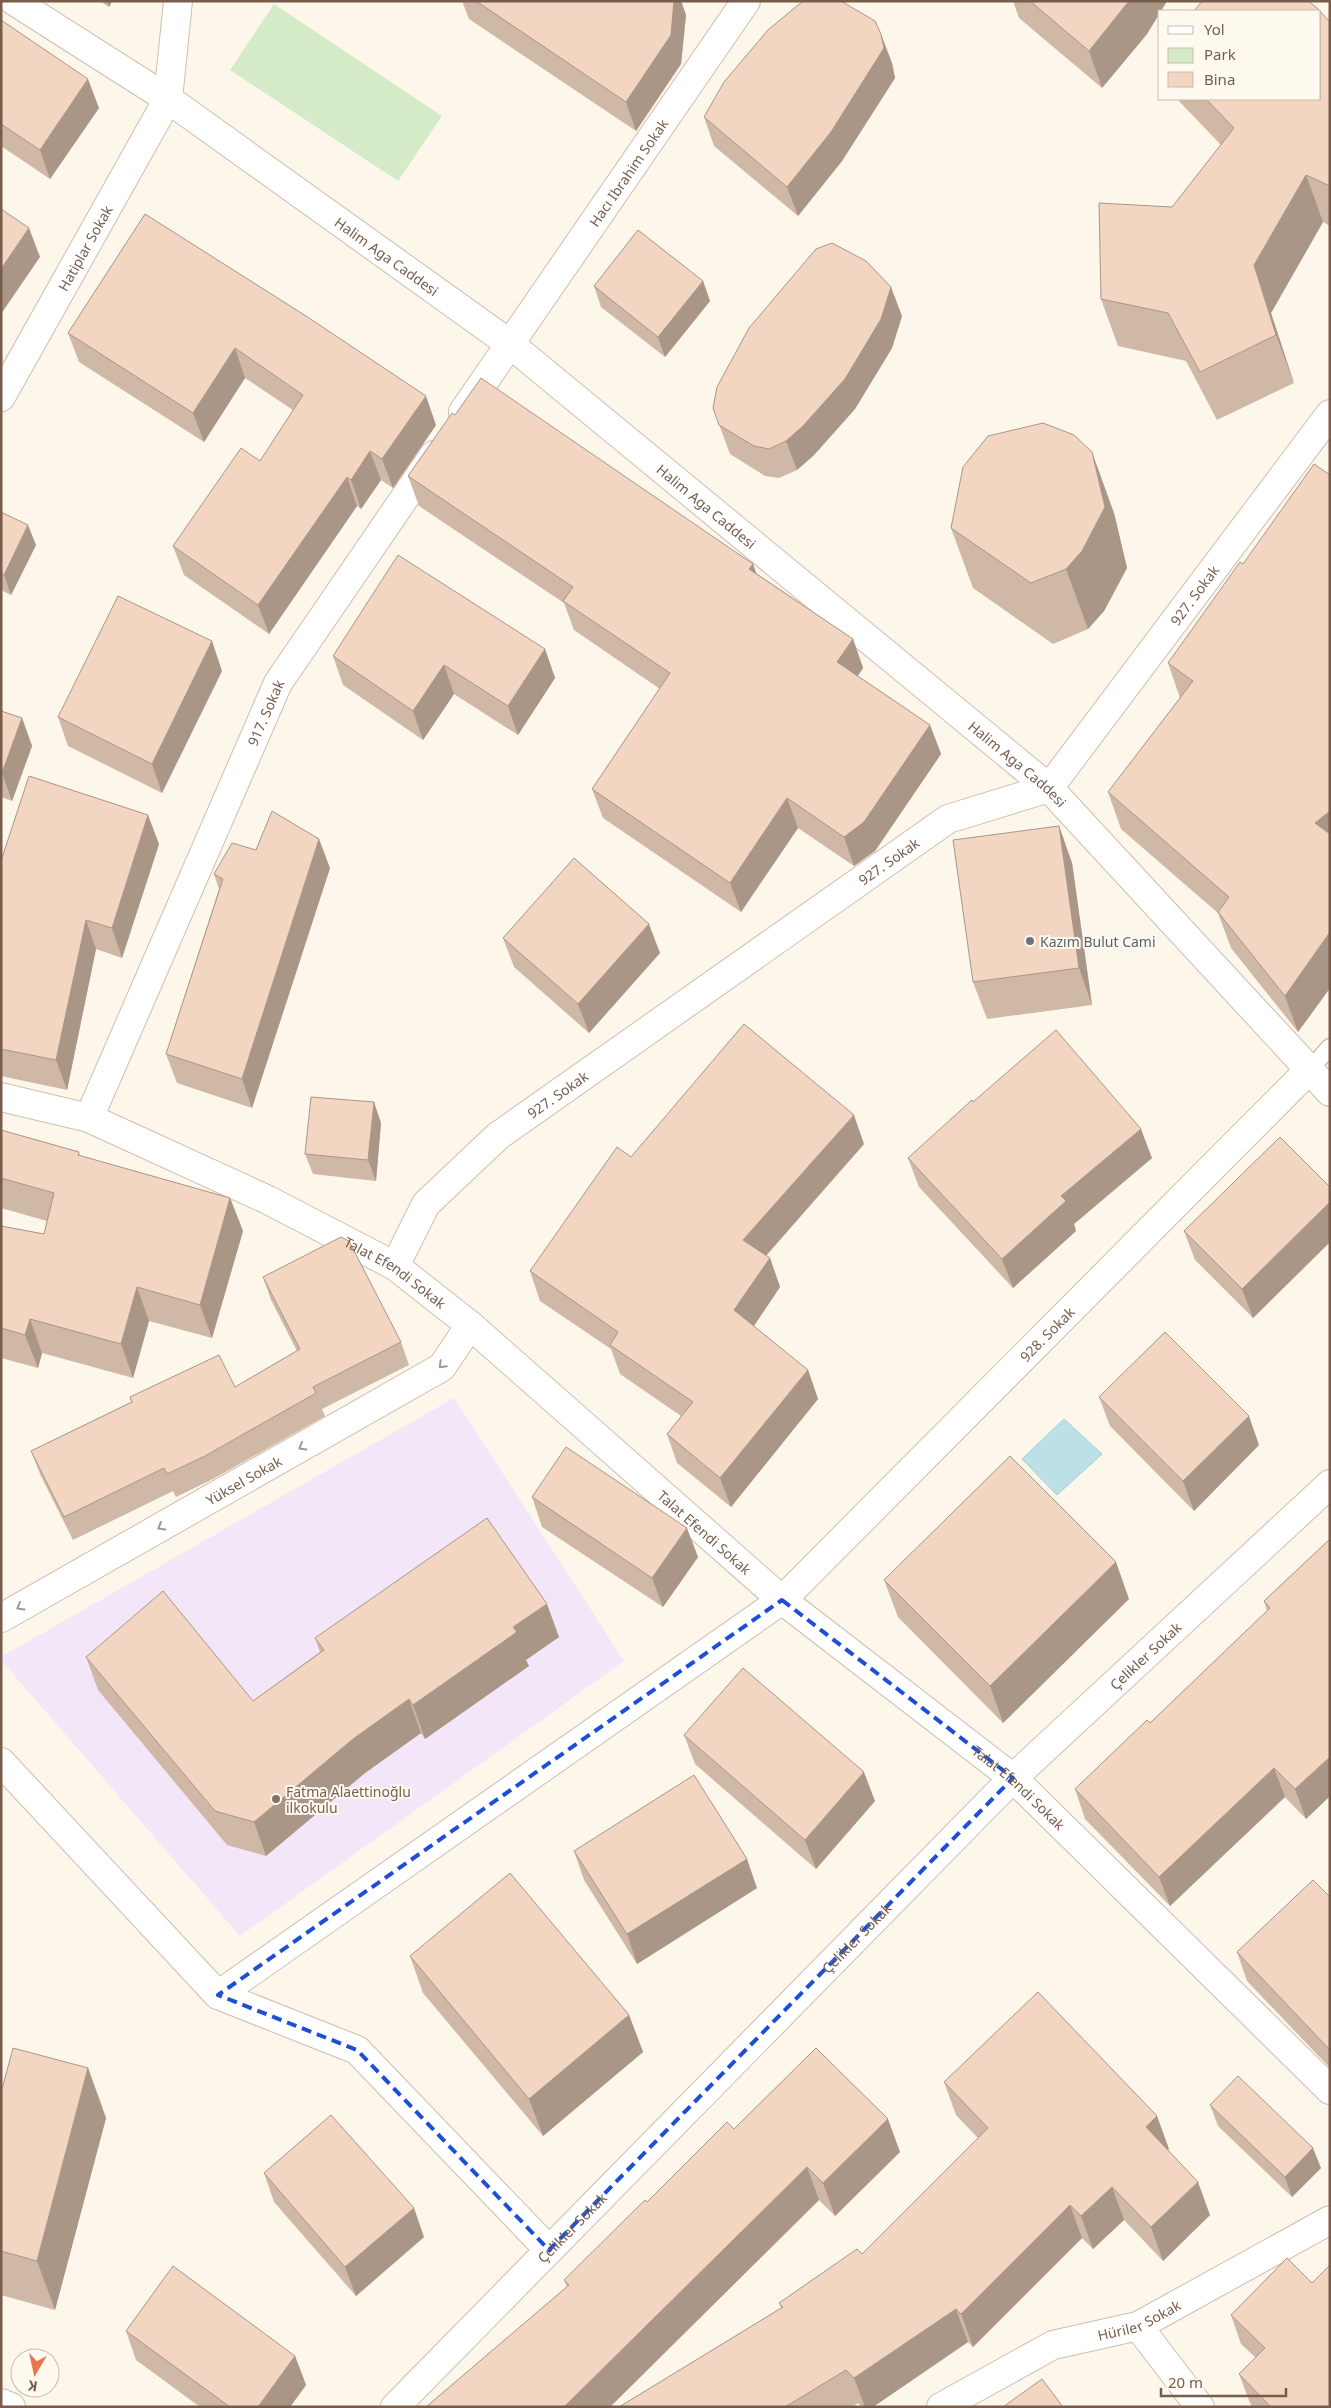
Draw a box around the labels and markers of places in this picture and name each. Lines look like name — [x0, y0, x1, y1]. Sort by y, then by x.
place label: Kazım Bulut Cami — [1040, 932, 1156, 951]
marker: Kazım Bulut Cami — [1024, 935, 1036, 947]
place label: Fatma Alaettinoğlu ilkokulu — [286, 1782, 411, 1817]
marker: Fatma Alaettinoğlu ilkokulu — [270, 1793, 282, 1805]

